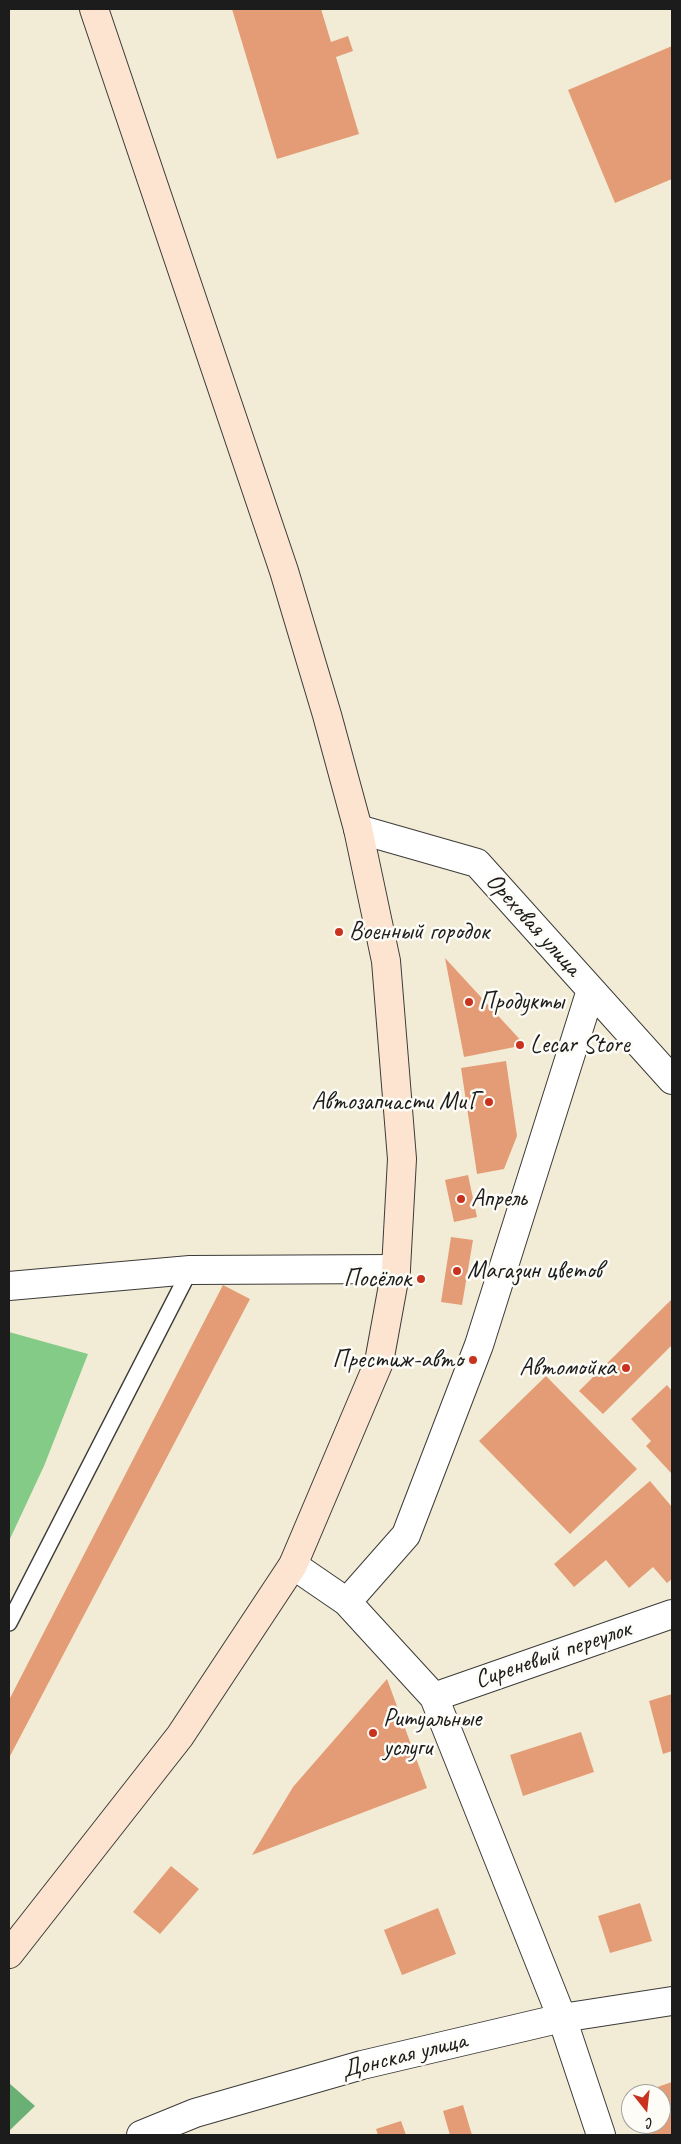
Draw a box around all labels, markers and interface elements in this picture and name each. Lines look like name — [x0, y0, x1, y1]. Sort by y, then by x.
street label: Ореховая улица — [479, 867, 587, 983]
place label: Военный городок — [349, 917, 489, 947]
marker: Военный городок — [333, 926, 345, 938]
place label: Продукты — [479, 987, 564, 1017]
marker: Продукты — [463, 996, 475, 1008]
place label: Lecar Store — [530, 1030, 630, 1060]
marker: Lecar Store — [514, 1039, 526, 1051]
place label: Автозапчасти МиГ — [311, 1087, 479, 1117]
marker: Автозапчасти МиГ — [483, 1096, 495, 1108]
place label: Апрель — [471, 1184, 527, 1214]
marker: Апрель — [455, 1193, 467, 1205]
place label: Магазин цветов — [467, 1256, 602, 1286]
place label: Посёлок — [344, 1264, 411, 1294]
marker: Магазин цветов — [451, 1265, 463, 1277]
marker: Посёлок — [415, 1273, 427, 1285]
place label: Престиж-авто — [332, 1345, 463, 1375]
place label: Автомойка — [519, 1353, 616, 1383]
marker: Престиж-авто — [467, 1354, 479, 1366]
marker: Автомойка — [620, 1362, 632, 1374]
street label: Сиреневый переулок — [471, 1614, 635, 1696]
place label: Ритуальные услуги — [383, 1704, 481, 1763]
marker: Ритуальные услуги — [367, 1727, 379, 1739]
street label: Донская улица — [338, 2026, 470, 2086]
north arrow — [621, 2084, 671, 2134]
text: С — [644, 2114, 656, 2132]

